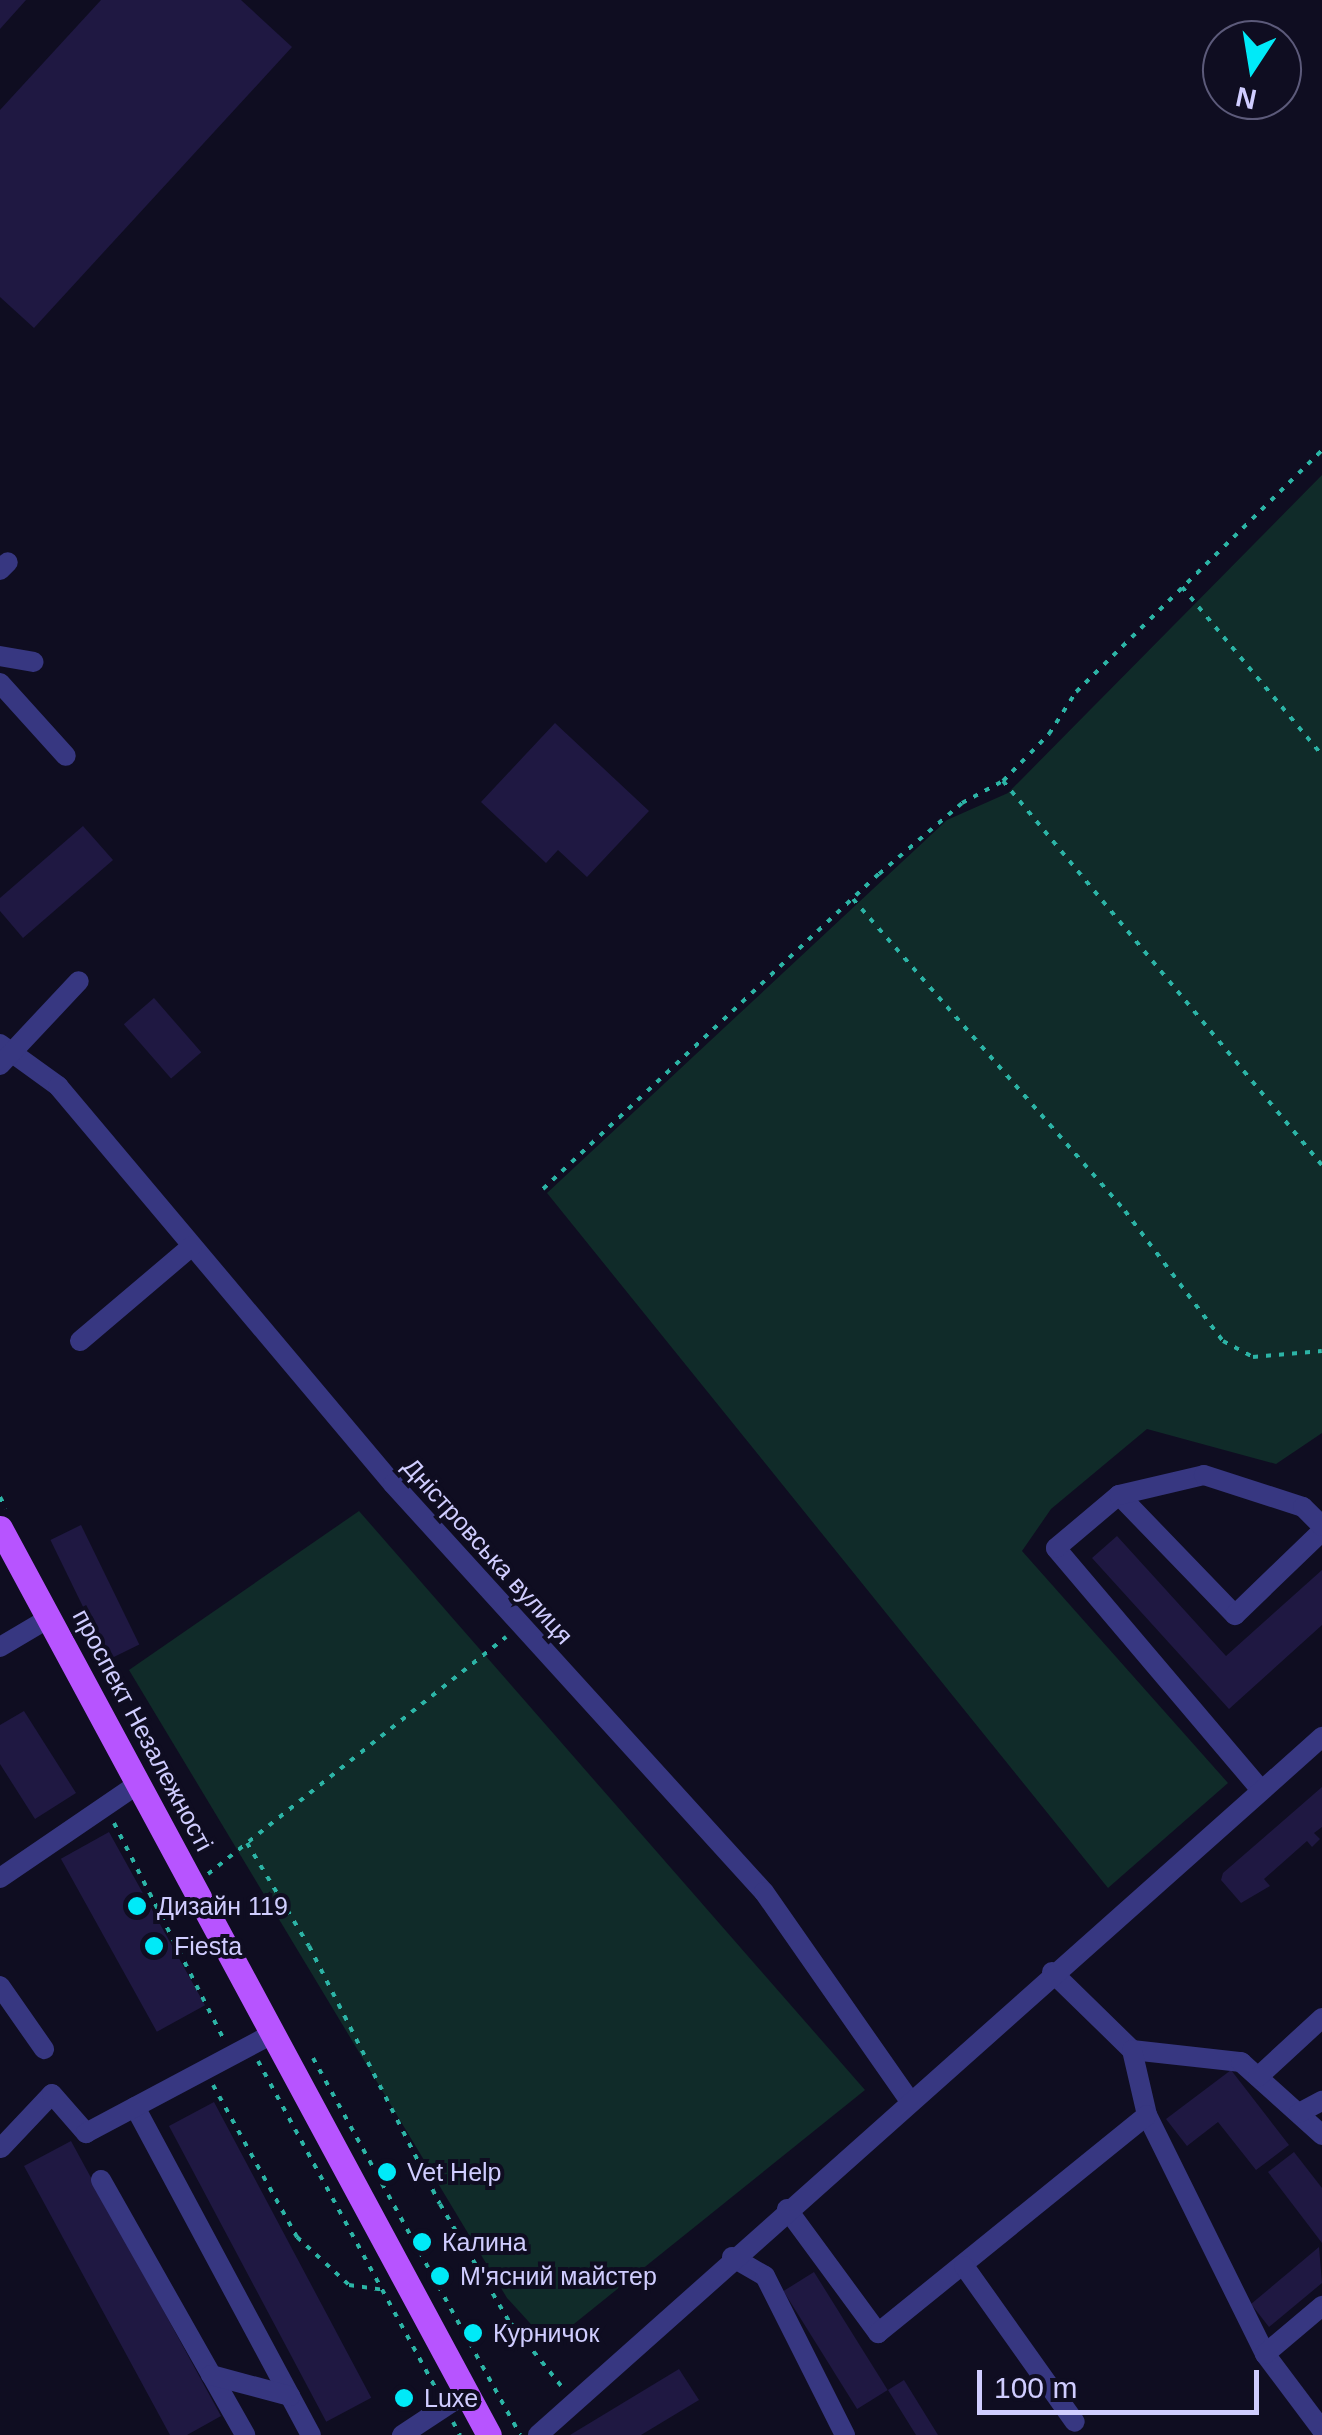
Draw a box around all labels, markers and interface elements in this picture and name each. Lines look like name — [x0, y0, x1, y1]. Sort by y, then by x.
north arrow — [1202, 20, 1302, 120]
text: N — [1233, 81, 1259, 115]
street label: Дністровська вулиця — [397, 1452, 579, 1650]
street label: проспект Незалежності — [66, 1604, 220, 1856]
place label: Дизайн 119 — [157, 1891, 288, 1921]
marker: Дизайн 119 — [126, 1895, 148, 1917]
place label: Fiesta — [174, 1931, 242, 1961]
marker: Fiesta — [143, 1935, 165, 1957]
place label: Vet Help — [407, 2157, 502, 2187]
marker: Vet Help — [376, 2161, 398, 2183]
place label: Калина — [442, 2227, 527, 2257]
marker: Калина — [411, 2231, 433, 2253]
place label: М'ясний майстер — [460, 2261, 657, 2291]
marker: М'ясний майстер — [429, 2265, 451, 2287]
place label: Курничок — [493, 2318, 599, 2348]
marker: Курничок — [462, 2322, 484, 2344]
scale bar — [982, 2350, 1264, 2412]
text: 100 m — [994, 2371, 1077, 2404]
place label: Luxe — [424, 2383, 478, 2413]
marker: Luxe — [393, 2387, 415, 2409]

